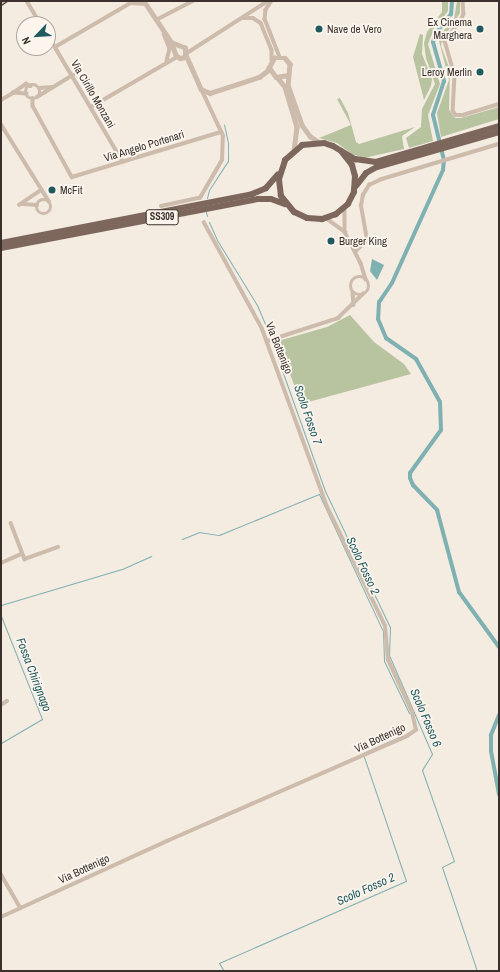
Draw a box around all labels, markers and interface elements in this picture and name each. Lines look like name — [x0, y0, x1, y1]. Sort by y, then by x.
north arrow — [16, 16, 56, 56]
place label: Ex Cinema Marghera — [427, 16, 472, 42]
place label: Nave de Vero — [327, 22, 382, 36]
marker: Nave de Vero — [314, 24, 324, 34]
marker: Ex Cinema Marghera — [475, 24, 485, 34]
text: N — [18, 35, 34, 47]
street label: Via Cirillo Monzani — [68, 58, 118, 130]
place label: Leroy Merlin — [422, 65, 472, 79]
marker: Leroy Merlin — [475, 67, 485, 77]
street label: Via Angelo Portenari — [102, 127, 186, 165]
place label: McFit — [60, 183, 83, 197]
marker: McFit — [47, 185, 57, 195]
road number: SS309 — [145, 209, 179, 225]
place label: Burger King — [339, 234, 387, 248]
marker: Burger King — [326, 236, 336, 246]
street label: Via Bottenigo — [263, 320, 295, 376]
water label: Scolo Fosso 7 — [290, 383, 324, 447]
water label: Scolo Fosso 2 — [342, 535, 382, 597]
water label: Fossa Chirignago — [12, 636, 54, 714]
water label: Scolo Fosso 6 — [406, 687, 444, 749]
street label: Via Bottenigo — [353, 720, 407, 756]
street label: Via Bottenigo — [57, 851, 111, 887]
water label: Scolo Fosso 2 — [335, 871, 397, 909]

